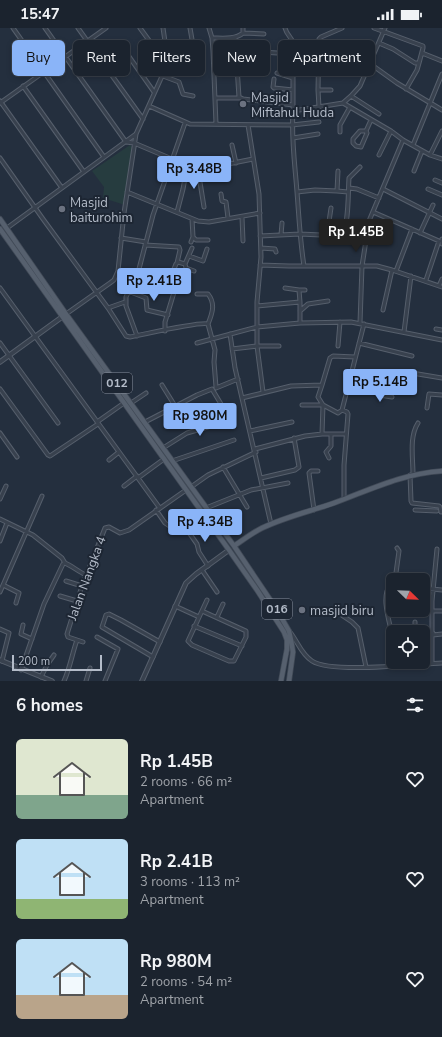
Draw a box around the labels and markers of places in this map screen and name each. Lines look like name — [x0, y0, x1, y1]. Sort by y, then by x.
place label: Masjid Miftahul Huda — [251, 89, 334, 122]
marker: Masjid Miftahul Huda — [238, 99, 248, 109]
pin: Rp 3.48B — [153, 156, 235, 190]
place label: Masjid baiturohim — [70, 194, 133, 227]
marker: Masjid baiturohim — [57, 204, 67, 214]
pin: Rp 1.45B — [315, 219, 397, 253]
pin: Rp 2.41B — [113, 268, 195, 302]
pin: Rp 5.14B — [339, 369, 421, 403]
pin: Rp 980M — [163, 403, 237, 437]
pin: Rp 4.34B — [164, 509, 246, 543]
place label: masjid biru — [310, 602, 374, 620]
marker: masjid biru — [297, 605, 307, 615]

